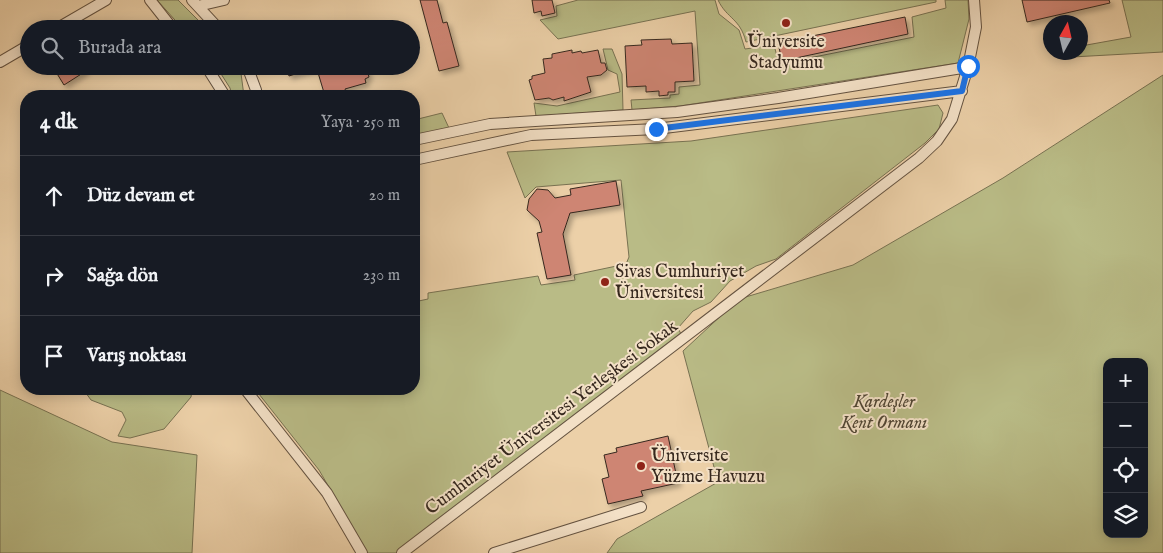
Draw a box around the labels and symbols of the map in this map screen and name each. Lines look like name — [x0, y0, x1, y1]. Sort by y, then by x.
north arrow — [1043, 15, 1088, 60]
marker: Üniversite Stadyumu — [780, 17, 792, 29]
place label: Üniversite Stadyumu — [747, 30, 825, 75]
route start — [957, 55, 980, 78]
route end — [645, 118, 668, 141]
place label: Sivas Cumhuriyet Üniversitesi — [615, 261, 744, 305]
marker: Sivas Cumhuriyet Üniversitesi — [599, 276, 611, 288]
street label: Cumhuriyet Üniversitesi Yerleşkesi Sokak — [421, 314, 683, 521]
park label: Kardeşler Kent Ormanı — [840, 391, 927, 435]
place label: Üniversite Yüzme Havuzu — [651, 444, 765, 489]
marker: Üniversite Yüzme Havuzu — [635, 460, 647, 472]

